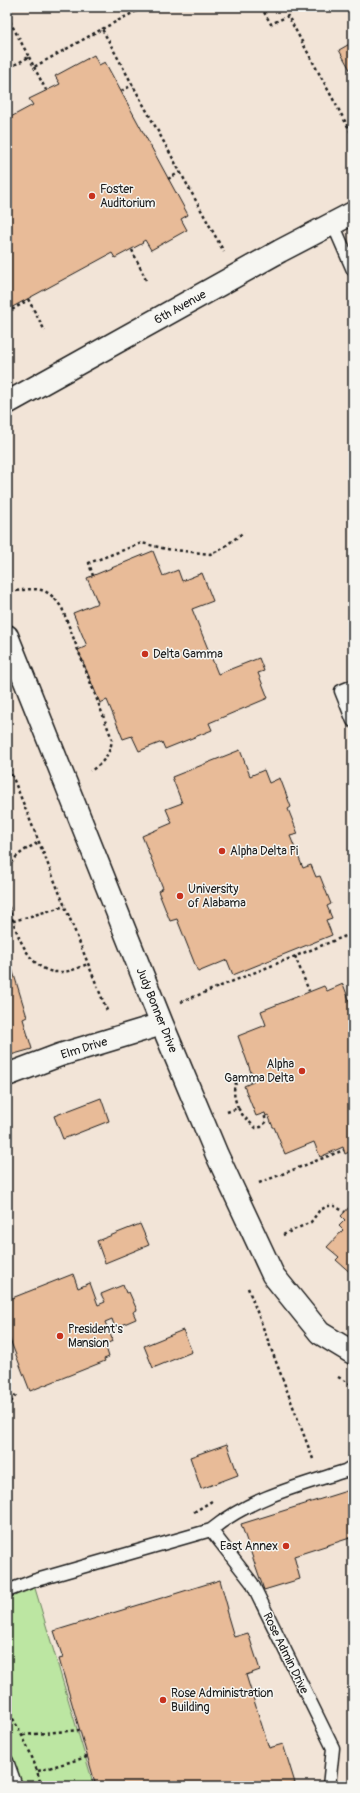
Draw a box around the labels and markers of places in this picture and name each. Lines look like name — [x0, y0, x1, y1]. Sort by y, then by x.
place label: Foster Auditorium — [100, 182, 156, 211]
marker: Foster Auditorium — [87, 191, 97, 201]
place label: Delta Gamma — [153, 647, 223, 662]
marker: Delta Gamma — [140, 649, 150, 659]
place label: Alpha Delta Pi — [230, 844, 298, 859]
marker: Alpha Delta Pi — [217, 846, 227, 856]
place label: University of Alabama — [188, 882, 246, 911]
marker: University of Alabama — [175, 891, 185, 901]
place label: Alpha Gamma Delta — [224, 1057, 294, 1086]
marker: Alpha Gamma Delta — [297, 1066, 307, 1076]
place label: President's Mansion — [68, 1322, 123, 1351]
marker: President's Mansion — [55, 1331, 65, 1341]
place label: East Annex — [220, 1539, 278, 1554]
marker: East Annex — [281, 1541, 291, 1551]
place label: Rose Administration Building — [171, 1686, 274, 1715]
marker: Rose Administration Building — [158, 1695, 168, 1705]

